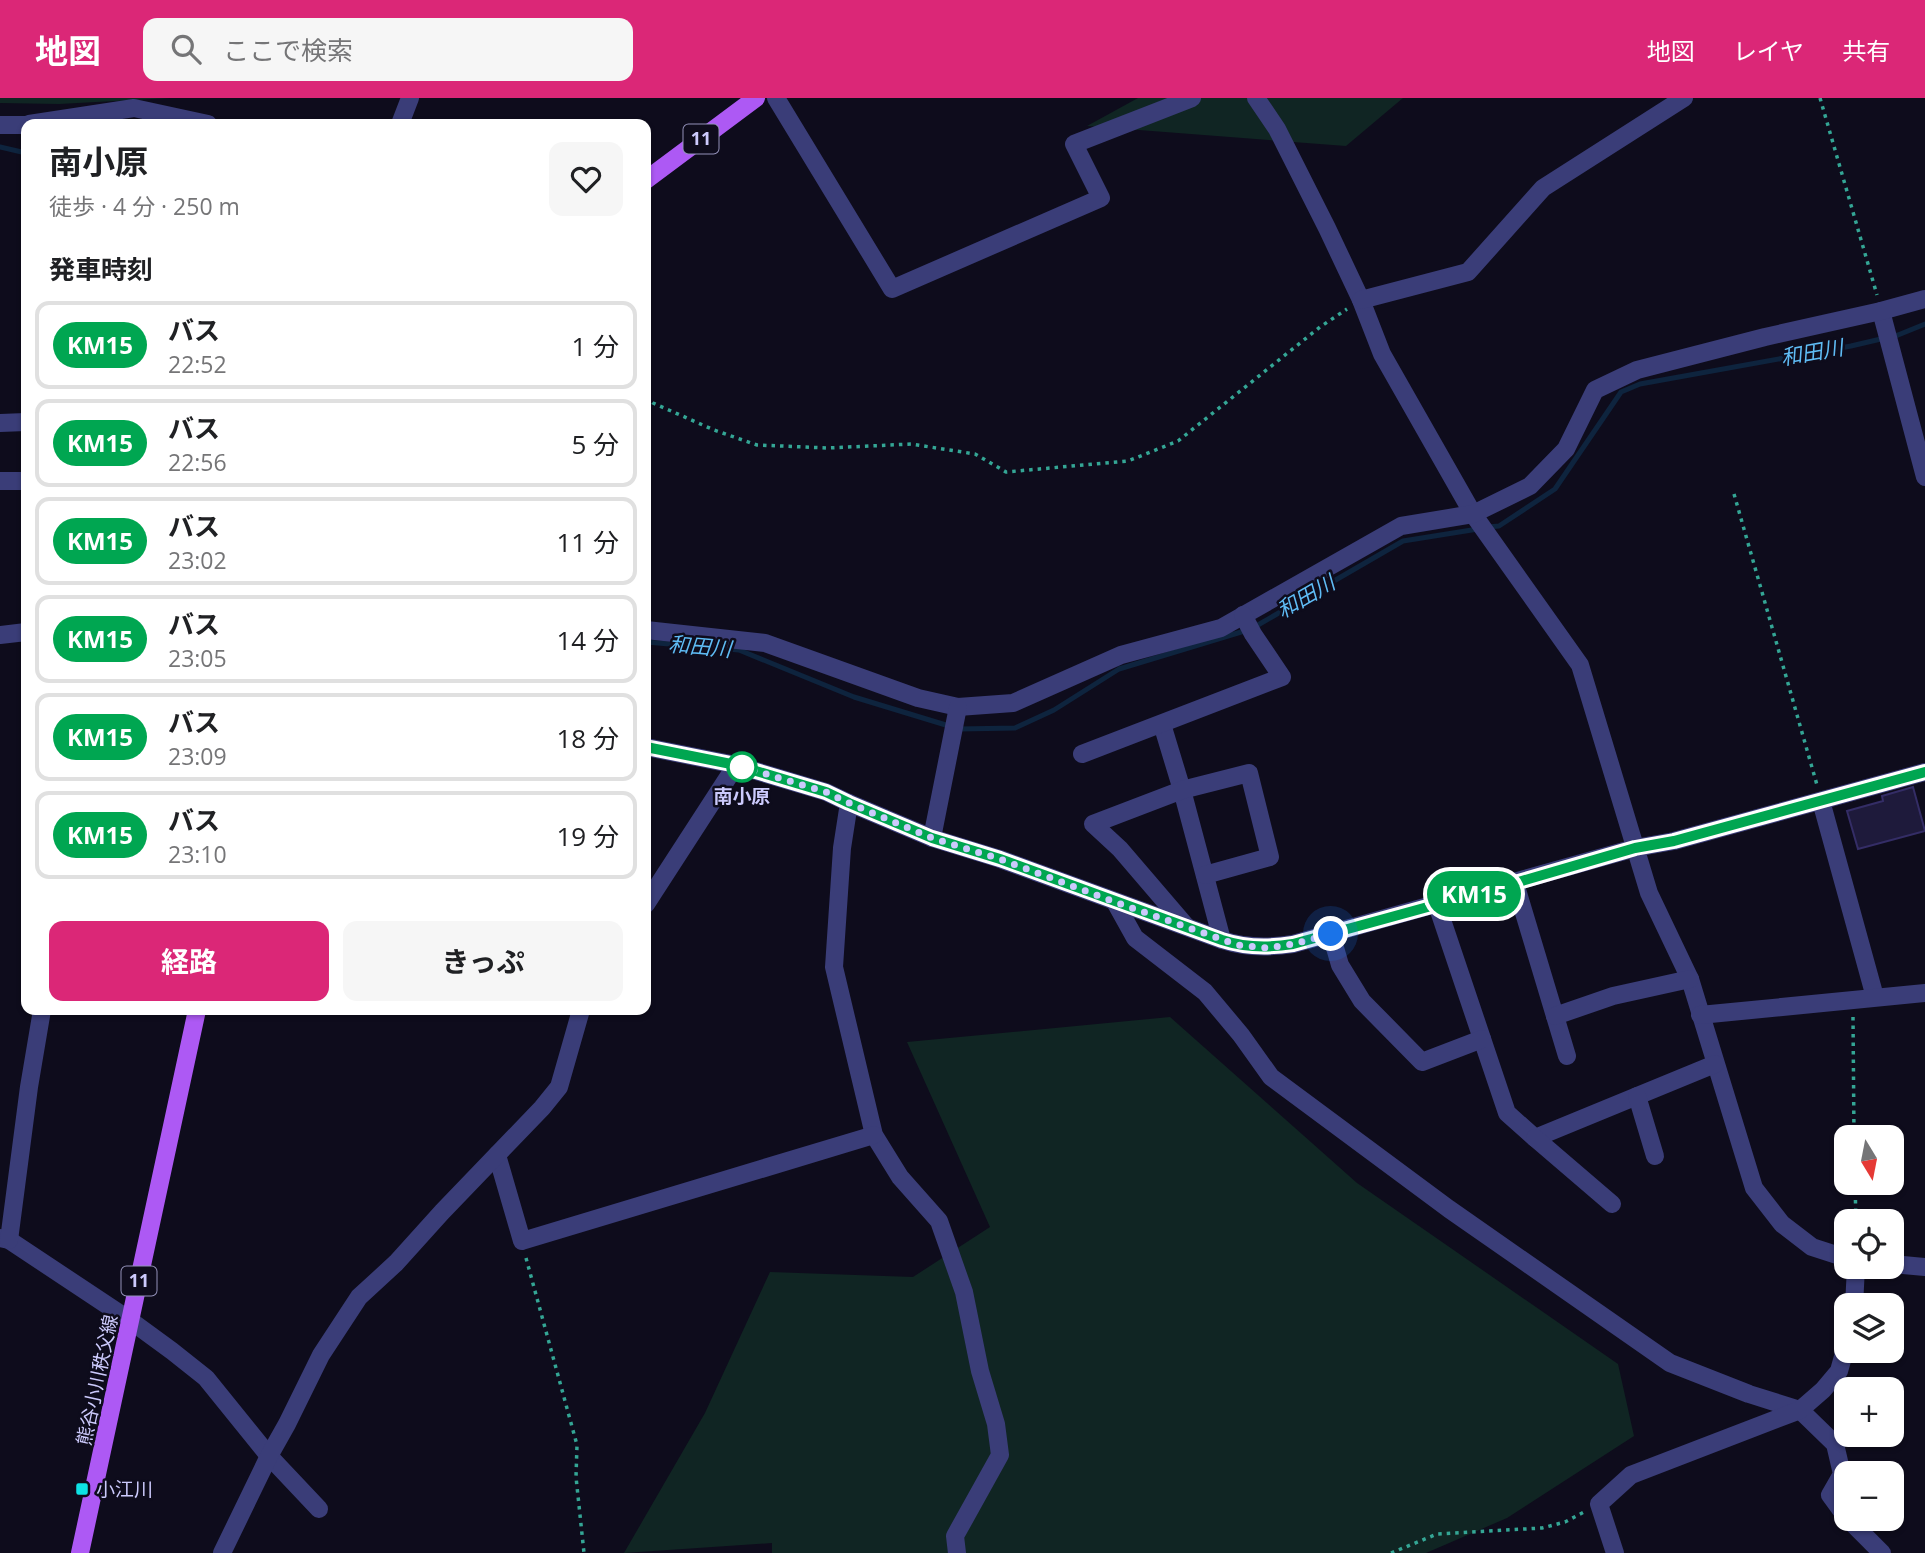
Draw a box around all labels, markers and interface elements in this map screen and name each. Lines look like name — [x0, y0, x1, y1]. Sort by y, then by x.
search box — [143, 18, 633, 81]
text: 地図 — [35, 28, 101, 73]
icon: search — [167, 30, 205, 68]
text: ここで検索 — [223, 32, 353, 68]
text: 地図 — [1647, 34, 1695, 67]
text: レイヤ — [1733, 34, 1804, 67]
text: 共有 — [1842, 34, 1890, 67]
road number: 11 — [684, 124, 718, 154]
text: 南小原 — [49, 139, 148, 184]
button: heart — [549, 142, 623, 216]
text: 徒歩 · 4 分 · 250 m — [49, 190, 240, 222]
text: 発車時刻 — [49, 251, 153, 287]
text: バス — [168, 312, 220, 348]
text: KM15 — [67, 328, 133, 361]
text: 1 分 — [571, 328, 619, 364]
water label: 和田川 — [1778, 332, 1847, 371]
text: 22:52 — [168, 348, 227, 380]
text: バス — [168, 410, 220, 446]
text: KM15 — [67, 426, 133, 459]
text: 5 分 — [571, 426, 619, 462]
text: 22:56 — [168, 446, 227, 478]
text: バス — [168, 508, 220, 544]
text: KM15 — [67, 524, 133, 557]
text: 11 分 — [557, 524, 619, 560]
text: 23:02 — [168, 544, 227, 576]
water label: 和田川 — [1271, 567, 1342, 624]
text: バス — [168, 606, 220, 642]
text: KM15 — [67, 622, 133, 655]
text: 14 分 — [557, 622, 619, 658]
water label: 和田川 — [667, 629, 735, 663]
text: 23:05 — [168, 642, 227, 674]
text: バス — [168, 704, 220, 740]
text: KM15 — [67, 720, 133, 753]
text: 18 分 — [557, 720, 619, 756]
text: 23:09 — [168, 740, 227, 772]
marker: 南小原 — [727, 752, 757, 782]
place label: 南小原 — [713, 783, 771, 809]
text: バス — [168, 802, 220, 838]
text: KM15 — [67, 818, 133, 851]
text: 19 分 — [557, 818, 619, 854]
text: 23:10 — [168, 838, 227, 870]
line badge: KM15 — [1425, 871, 1523, 917]
text: KM15 — [1441, 877, 1507, 910]
your location — [1313, 916, 1348, 951]
button: 経路 — [49, 921, 329, 1001]
button: きっぷ — [343, 921, 623, 1001]
north arrow — [1834, 1125, 1904, 1195]
map controls — [1834, 1125, 1904, 1531]
button: locate — [1834, 1209, 1904, 1279]
road number: 11 — [122, 1266, 156, 1296]
button: layers — [1834, 1293, 1904, 1363]
street label: 熊谷小川秩父線 — [70, 1312, 124, 1448]
button: + — [1834, 1377, 1904, 1447]
button: − — [1834, 1461, 1904, 1531]
place label: 小江川 — [96, 1476, 153, 1502]
marker: 小江川 — [74, 1481, 90, 1497]

